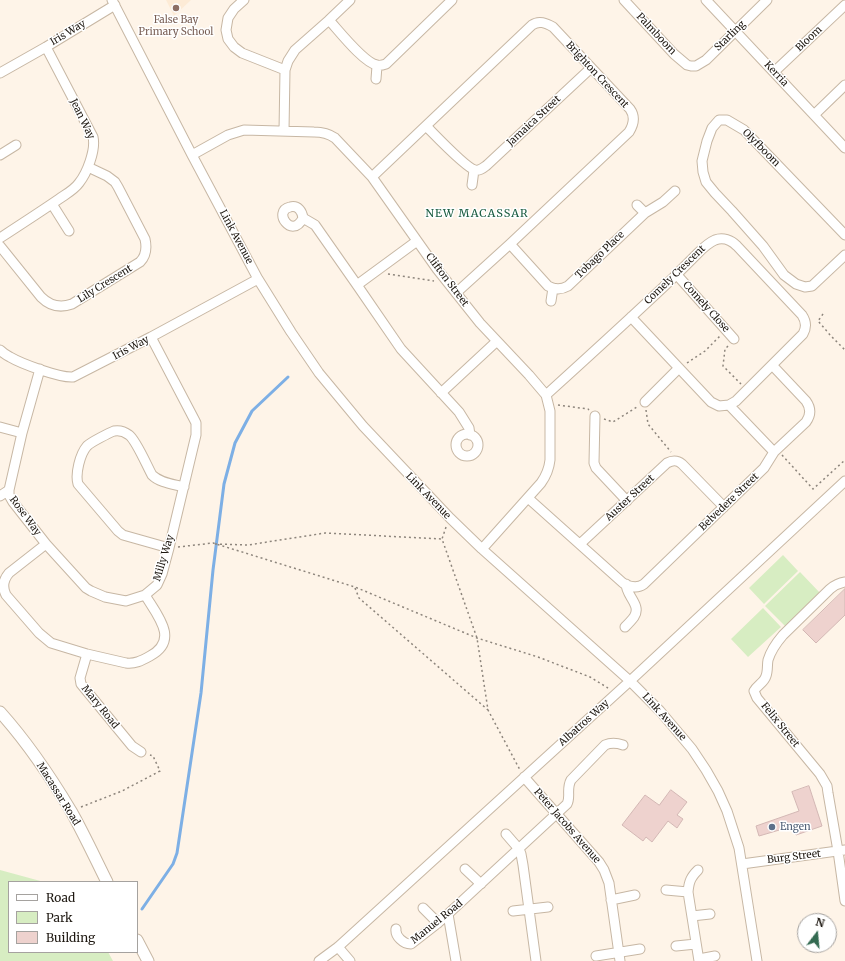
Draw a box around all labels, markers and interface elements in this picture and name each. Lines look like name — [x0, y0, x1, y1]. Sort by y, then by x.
marker: False Bay Primary School — [171, 3, 181, 13]
street label: Palmboom — [634, 11, 678, 57]
place label: False Bay Primary School — [139, 14, 213, 38]
street label: Iris Way — [48, 18, 88, 48]
street label: Starling — [712, 18, 748, 54]
street label: Bloom — [793, 24, 825, 54]
street label: Brighton Crescent — [563, 39, 631, 111]
street label: Kerria — [761, 59, 791, 89]
street label: Jamaica Street — [505, 93, 563, 149]
street label: Jean Way — [67, 97, 97, 141]
street label: Olyfboom — [740, 127, 782, 169]
district label: NEW MACASSAR — [425, 207, 529, 221]
street label: Link Avenue — [217, 208, 255, 266]
street label: Tobago Place — [573, 229, 627, 281]
street label: Comely Crescent — [642, 243, 708, 307]
street label: Clifton Street — [423, 251, 471, 309]
street label: Lily Crescent — [76, 263, 134, 305]
street label: Comely Close — [680, 279, 732, 335]
street label: Iris Way — [111, 334, 151, 362]
street label: Link Avenue — [403, 470, 453, 522]
street label: Belvedere Street — [697, 471, 761, 533]
street label: Auster Street — [603, 472, 657, 524]
street label: Rose Way — [7, 494, 43, 538]
street label: Milly Way — [151, 533, 177, 583]
street label: Mary Road — [79, 683, 121, 731]
street label: Link Avenue — [640, 691, 688, 743]
street label: Albatros Way — [556, 697, 612, 749]
street label: Felix Street — [758, 700, 802, 750]
street label: Macassar Road — [34, 760, 82, 828]
street label: Peter Jacobs Avenue — [531, 786, 603, 866]
place label: Engen — [780, 821, 811, 833]
marker: Engen — [767, 822, 777, 832]
street label: Burg Street — [766, 848, 822, 866]
legend — [8, 881, 138, 953]
text: Road — [46, 890, 75, 905]
street label: Manuel Road — [409, 898, 465, 946]
text: Park — [46, 910, 73, 925]
north arrow — [797, 913, 837, 953]
text: N — [814, 914, 826, 930]
text: Building — [46, 930, 95, 945]

